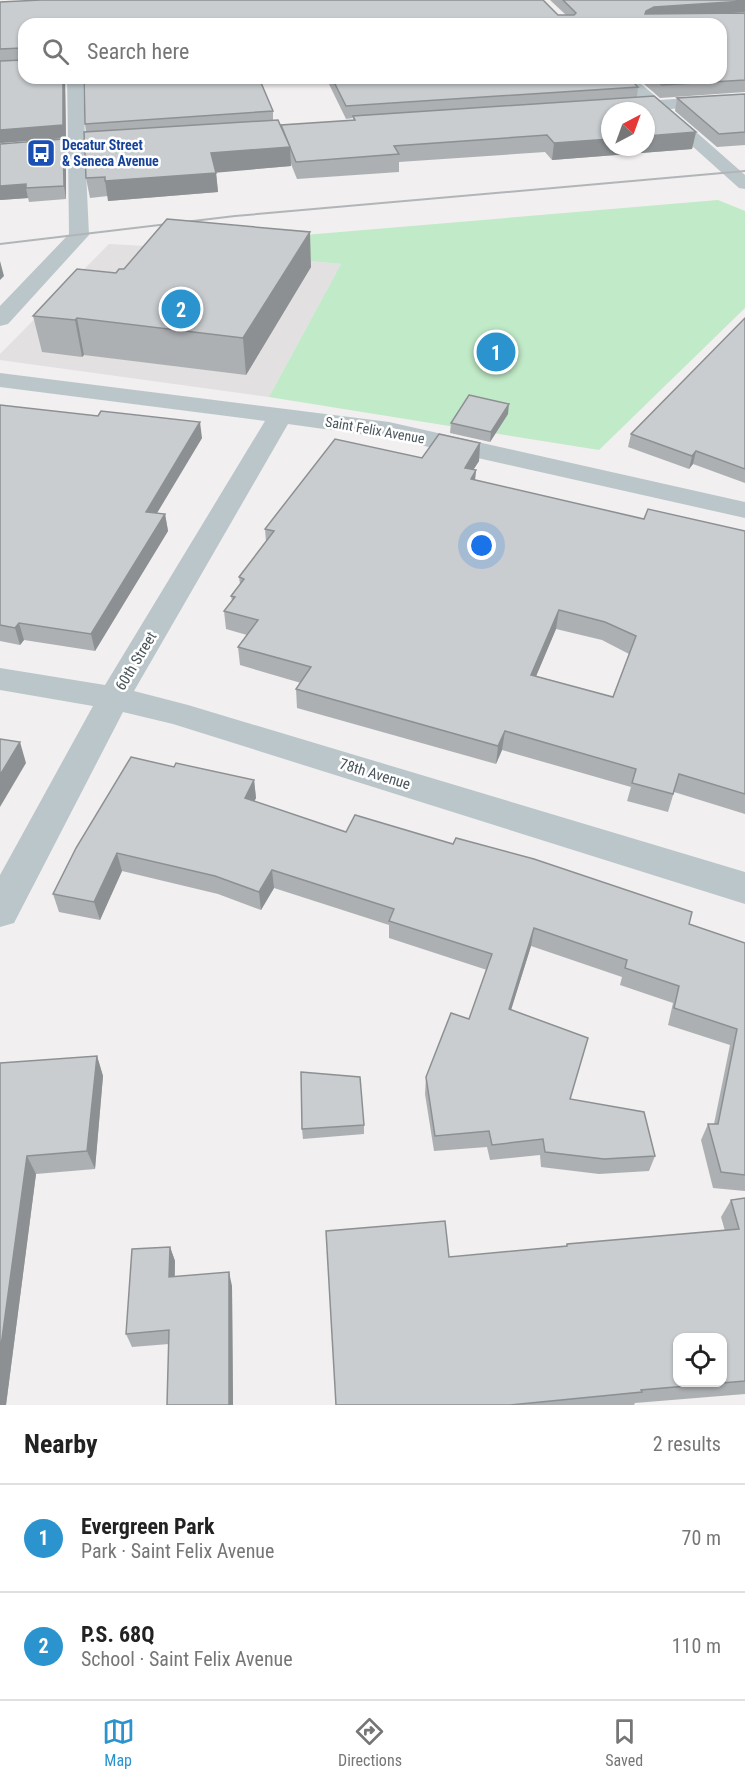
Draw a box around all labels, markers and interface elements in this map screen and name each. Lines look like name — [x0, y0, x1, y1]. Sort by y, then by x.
search box — [18, 18, 727, 84]
icon: search — [39, 35, 72, 68]
text: Search here — [87, 39, 189, 64]
north arrow — [601, 102, 655, 156]
bus stop icon: Decatur Street & Seneca Avenue — [25, 137, 57, 169]
place label: Decatur Street & Seneca Avenue — [62, 137, 159, 169]
pin: 2 — [162, 286, 201, 332]
pin: 1 — [476, 330, 516, 374]
street label: Saint Felix Avenue — [324, 413, 426, 447]
your location — [467, 531, 496, 560]
street label: 60th Street — [112, 628, 160, 694]
street label: 78th Avenue — [337, 755, 413, 793]
map controls — [673, 1333, 727, 1387]
button: locate — [673, 1333, 727, 1387]
text: Nearby — [24, 1429, 98, 1459]
text: 2 results — [653, 1432, 721, 1456]
text: Evergreen Park — [81, 1514, 215, 1539]
text: 1 — [38, 1526, 49, 1550]
text: 70 m — [682, 1526, 721, 1550]
text: Park · Saint Felix Avenue — [81, 1539, 274, 1563]
text: P.S. 68Q — [81, 1622, 154, 1647]
text: 2 — [38, 1634, 49, 1658]
text: 110 m — [672, 1634, 721, 1658]
text: School · Saint Felix Avenue — [81, 1647, 293, 1671]
tab: Map — [102, 1715, 135, 1770]
tab: Directions — [338, 1715, 402, 1770]
tab: Saved — [605, 1715, 643, 1770]

